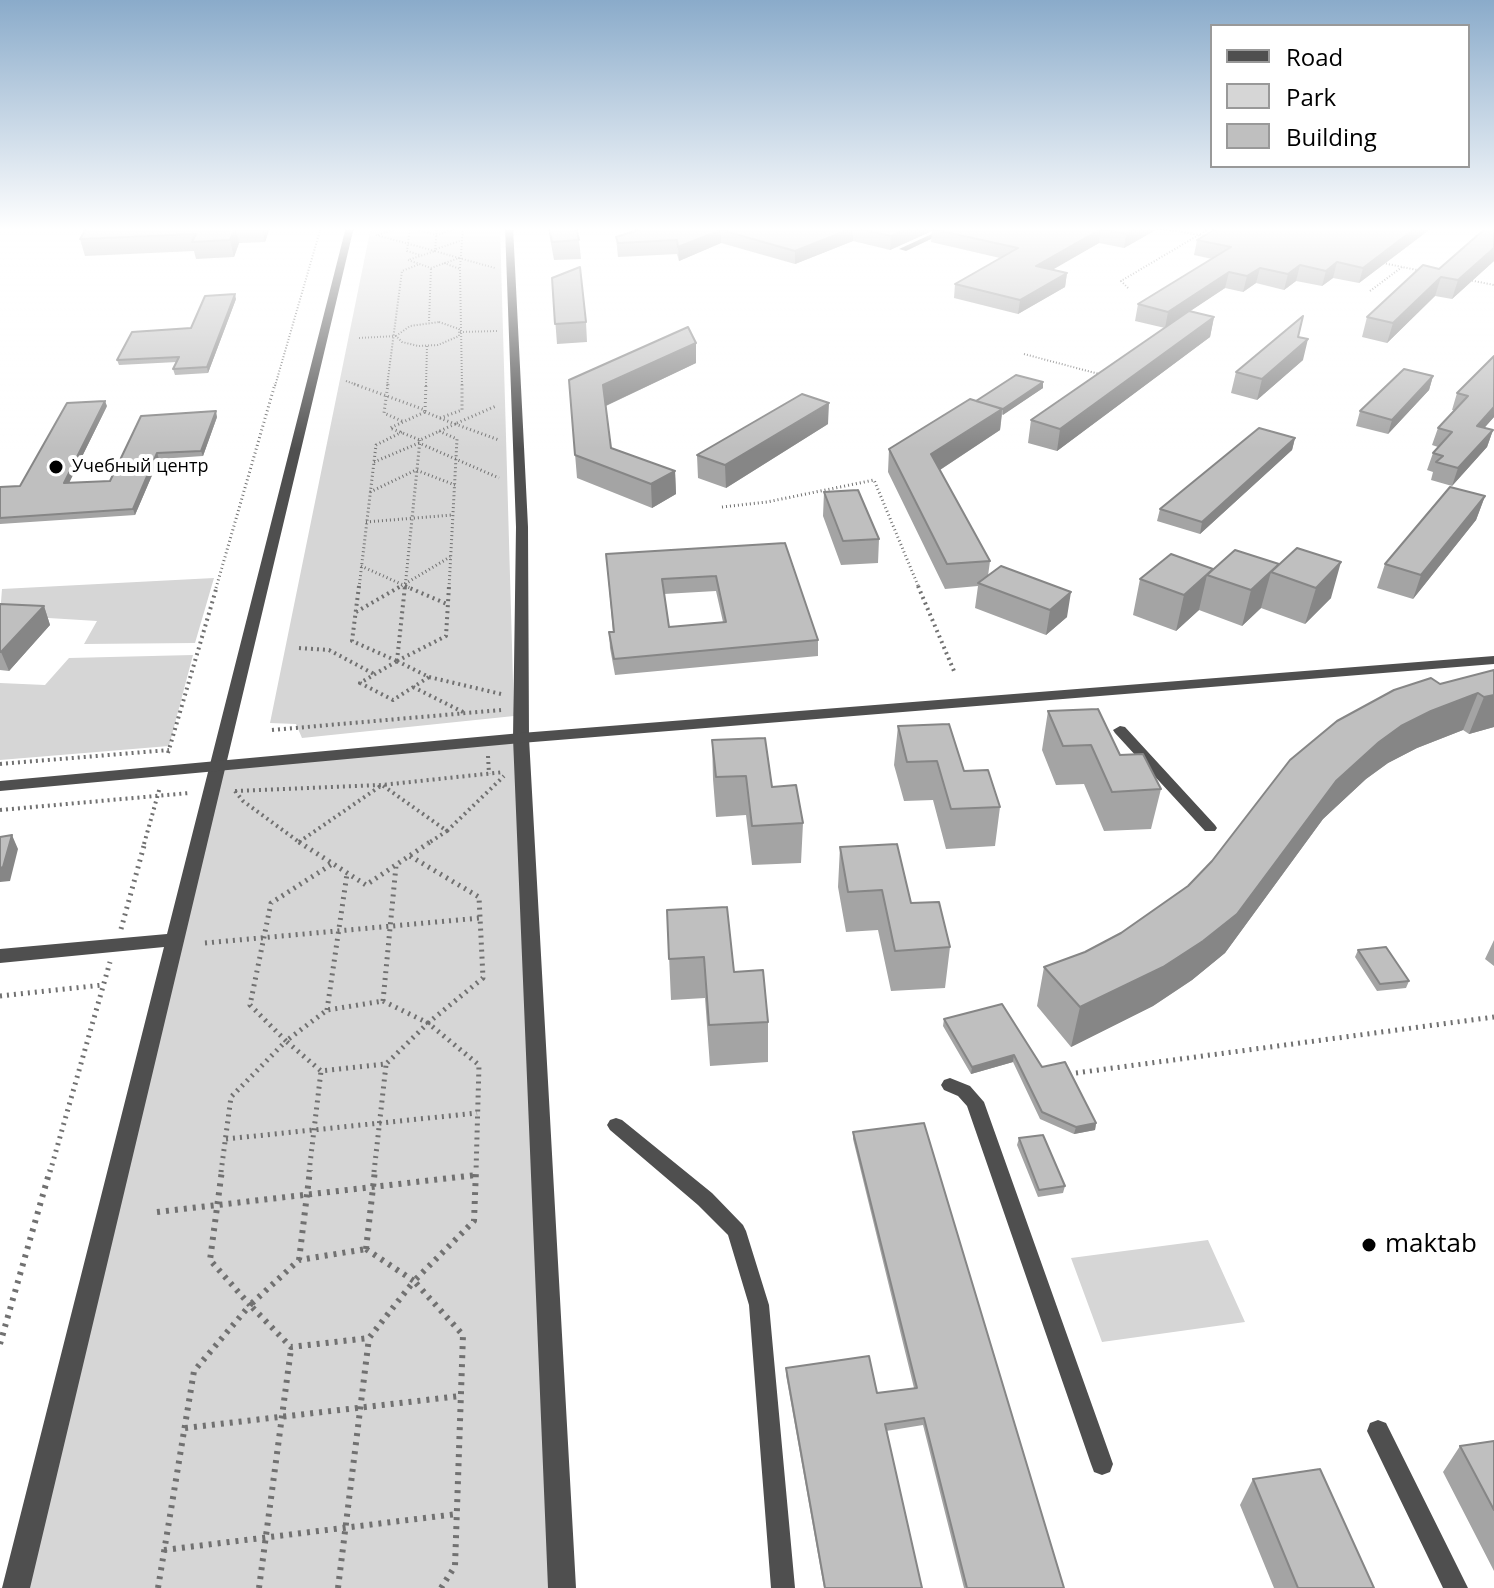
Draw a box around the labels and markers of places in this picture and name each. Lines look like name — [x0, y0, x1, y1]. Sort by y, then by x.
place label: Учебный центр — [72, 456, 208, 478]
marker: Учебный центр — [47, 458, 65, 476]
place label: maktab — [1385, 1229, 1477, 1261]
marker: maktab — [1360, 1236, 1378, 1254]

